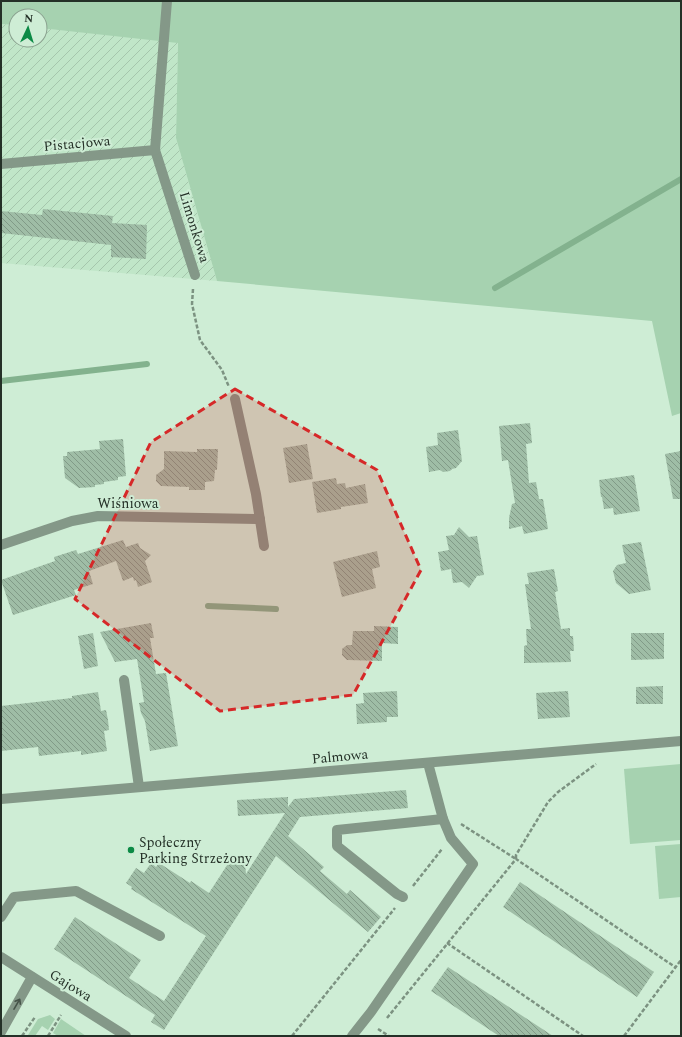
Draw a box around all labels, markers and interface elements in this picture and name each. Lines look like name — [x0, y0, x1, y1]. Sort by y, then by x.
north arrow — [8, 8, 48, 48]
text: N — [24, 10, 34, 27]
street label: Pistacjowa — [43, 130, 112, 157]
street label: Limonkowa — [174, 189, 215, 265]
street label: Wiśniowa — [97, 493, 159, 514]
street label: Palmowa — [311, 744, 369, 769]
place label: Społeczny Parking Strzeżony — [139, 832, 253, 869]
marker: Społeczny Parking Strzeżony — [126, 845, 136, 855]
street label: Gajowa — [45, 964, 96, 1007]
one-way arrow — [14, 998, 22, 1010]

